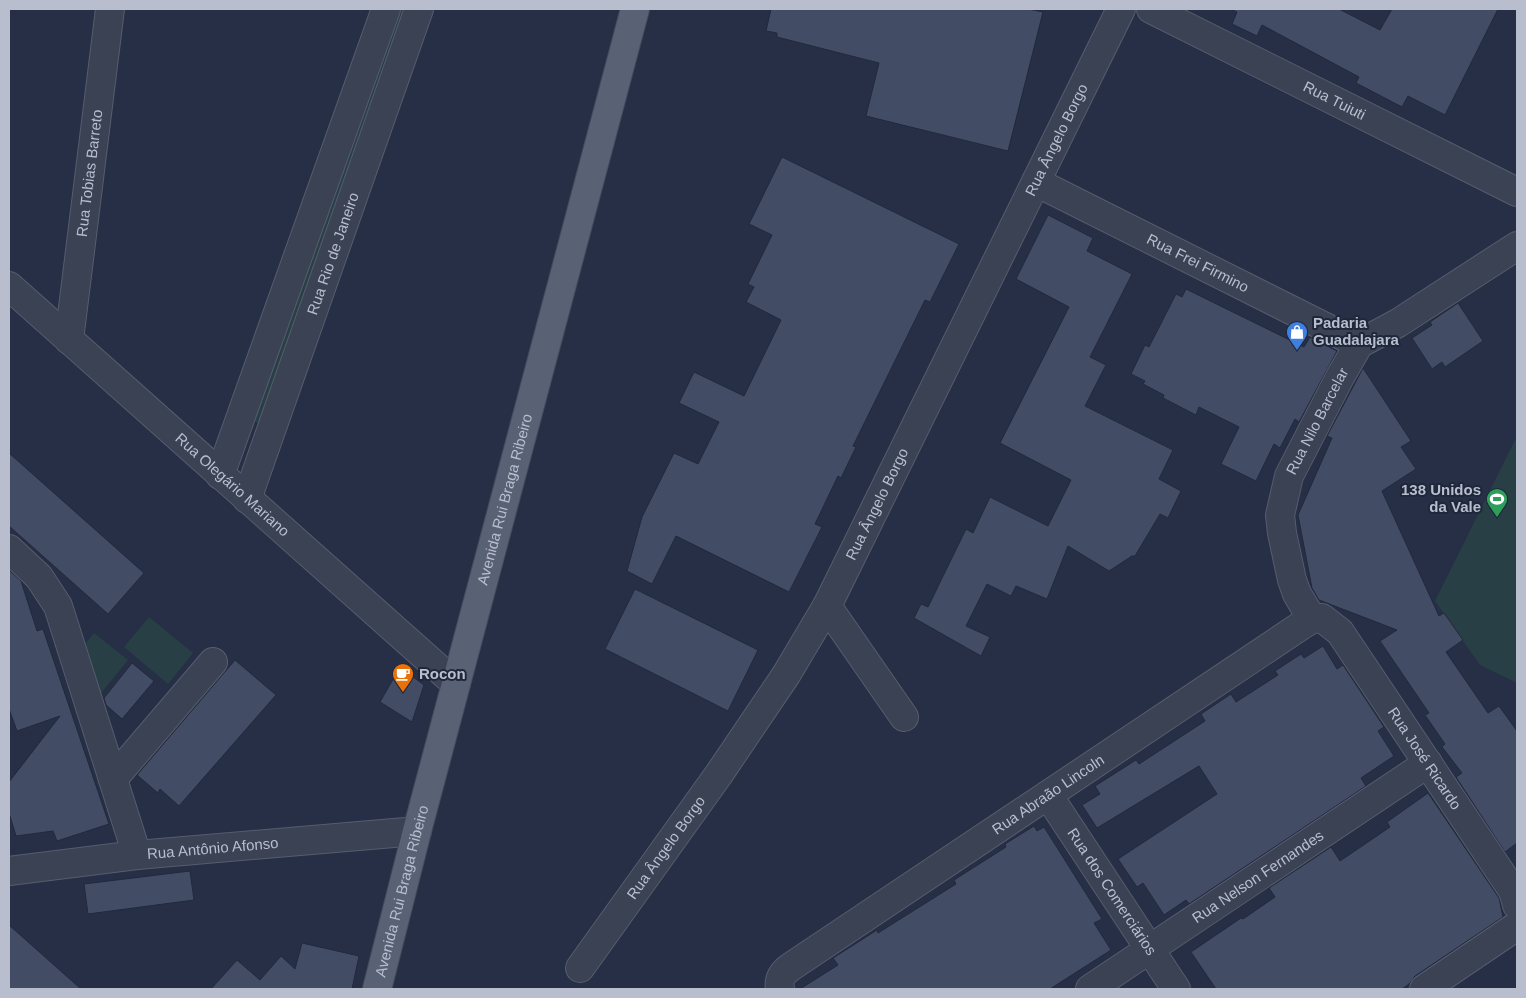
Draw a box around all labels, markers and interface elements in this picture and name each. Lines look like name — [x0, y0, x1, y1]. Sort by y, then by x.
street label: Rua Tuiuti — [1301, 78, 1369, 123]
street label: Rua Ângelo Borgo — [1021, 81, 1091, 198]
street label: Rua Tobias Barreto — [73, 109, 105, 238]
street label: Rua Rio de Janeiro — [303, 190, 362, 317]
street label: Rua Frei Firmino — [1144, 230, 1252, 295]
place label: Padaria Guadalajara — [1313, 314, 1400, 348]
shop icon: Padaria Guadalajara — [1285, 320, 1309, 351]
street label: Rua Nilo Barcelar — [1282, 364, 1352, 477]
street label: Avenida Rui Braga Ribeiro — [474, 412, 535, 587]
street label: Rua Olegário Mariano — [172, 429, 293, 540]
street label: Rua Ângelo Borgo — [842, 445, 911, 563]
place label: 138 Unidos da Vale — [1401, 481, 1481, 515]
sports icon: 138 Unidos da Vale — [1485, 487, 1509, 518]
cafe icon: Rocon — [391, 662, 415, 693]
place label: Rocon — [419, 665, 466, 682]
street label: Rua José Ricardo — [1385, 704, 1465, 813]
street label: Rua Abraão Lincoln — [989, 751, 1107, 838]
street label: Rua Ângelo Borgo — [623, 793, 708, 902]
street label: Avenida Rui Braga Ribeiro — [371, 803, 431, 979]
street label: Rua dos Comerciários — [1064, 825, 1160, 958]
street label: Rua Nelson Fernandes — [1189, 826, 1327, 926]
street label: Rua Antônio Afonso — [146, 834, 279, 862]

